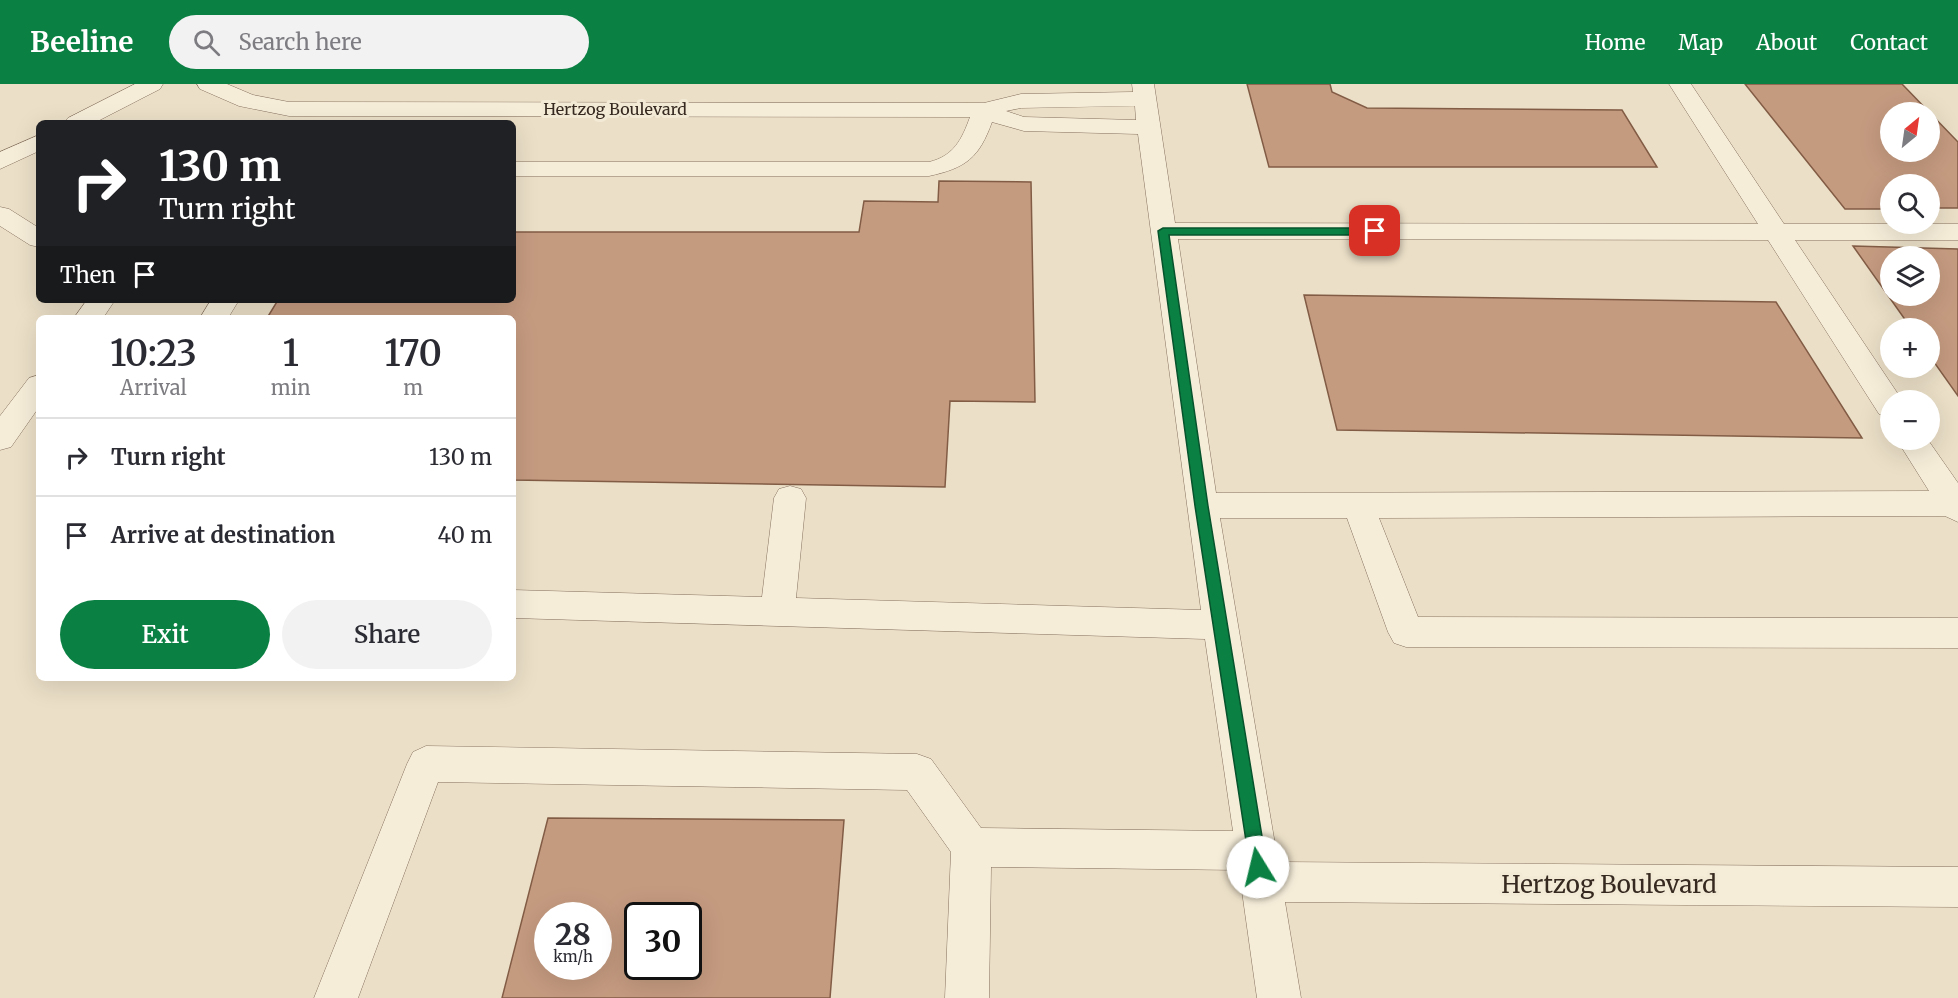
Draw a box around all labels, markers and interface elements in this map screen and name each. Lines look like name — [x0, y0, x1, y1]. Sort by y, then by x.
search box — [169, 15, 589, 69]
text: Beeline — [30, 24, 133, 60]
icon: search — [190, 26, 223, 59]
text: Search here — [238, 28, 362, 56]
text: Home — [1585, 29, 1645, 56]
text: Map — [1678, 29, 1723, 56]
text: About — [1756, 29, 1817, 56]
text: Contact — [1850, 29, 1928, 56]
street label: Hertzog Boulevard — [543, 99, 687, 119]
north arrow — [1880, 102, 1940, 162]
map controls — [1880, 102, 1940, 450]
text: 130 m — [159, 140, 281, 192]
icon: right — [60, 144, 138, 222]
button: search — [1880, 174, 1940, 234]
text: Turn right — [159, 192, 296, 226]
pin — [1349, 205, 1400, 256]
icon: arrive — [1358, 214, 1391, 247]
button: layers — [1880, 246, 1940, 306]
icon: arrive — [128, 258, 161, 291]
text: Then — [60, 261, 116, 289]
button: + — [1880, 318, 1940, 378]
text: 10:23 — [110, 331, 197, 376]
text: 1 — [282, 331, 299, 376]
text: 170 — [384, 331, 442, 376]
text: Arrival — [120, 375, 187, 400]
text: min — [271, 375, 310, 400]
text: m — [403, 375, 423, 400]
button: − — [1880, 390, 1940, 450]
icon: right — [60, 441, 93, 474]
text: Turn right — [111, 443, 225, 471]
text: 130 m — [429, 443, 492, 471]
icon: arrive — [60, 519, 93, 552]
text: Arrive at destination — [111, 521, 335, 549]
text: 40 m — [437, 521, 492, 549]
button: Exit — [60, 600, 270, 669]
button: Share — [282, 600, 492, 669]
position arrow — [1226, 835, 1290, 899]
street label: Hertzog Boulevard — [1501, 869, 1717, 900]
speed limit sign: 30 — [624, 902, 702, 980]
text: 28 — [555, 915, 591, 953]
text: km/h — [553, 947, 593, 966]

